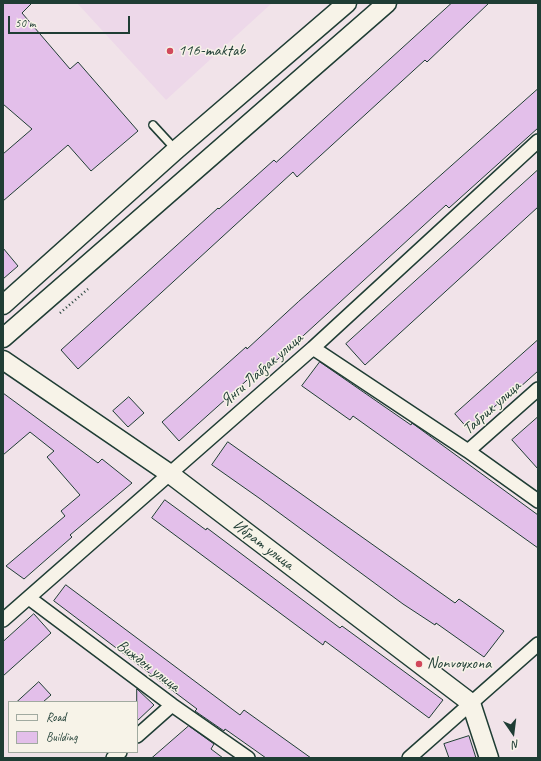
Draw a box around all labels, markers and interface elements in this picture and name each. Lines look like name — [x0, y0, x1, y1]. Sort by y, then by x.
scale bar — [10, 8, 132, 34]
text: 50 m — [15, 15, 35, 31]
place label: 116-maktab — [178, 41, 245, 61]
marker: 116-maktab — [165, 46, 175, 56]
street label: Янги Лабзак улица — [217, 329, 307, 411]
street label: Табрик улица — [459, 377, 525, 439]
street label: Ибрат улица — [229, 516, 297, 574]
street label: Виждон улица — [112, 636, 184, 696]
place label: Nonvoyxona — [427, 654, 491, 674]
marker: Nonvoyxona — [414, 659, 424, 669]
legend — [8, 701, 138, 753]
text: Road — [46, 709, 66, 725]
north arrow — [493, 713, 533, 753]
text: Building — [46, 729, 78, 745]
text: N — [511, 737, 521, 752]

